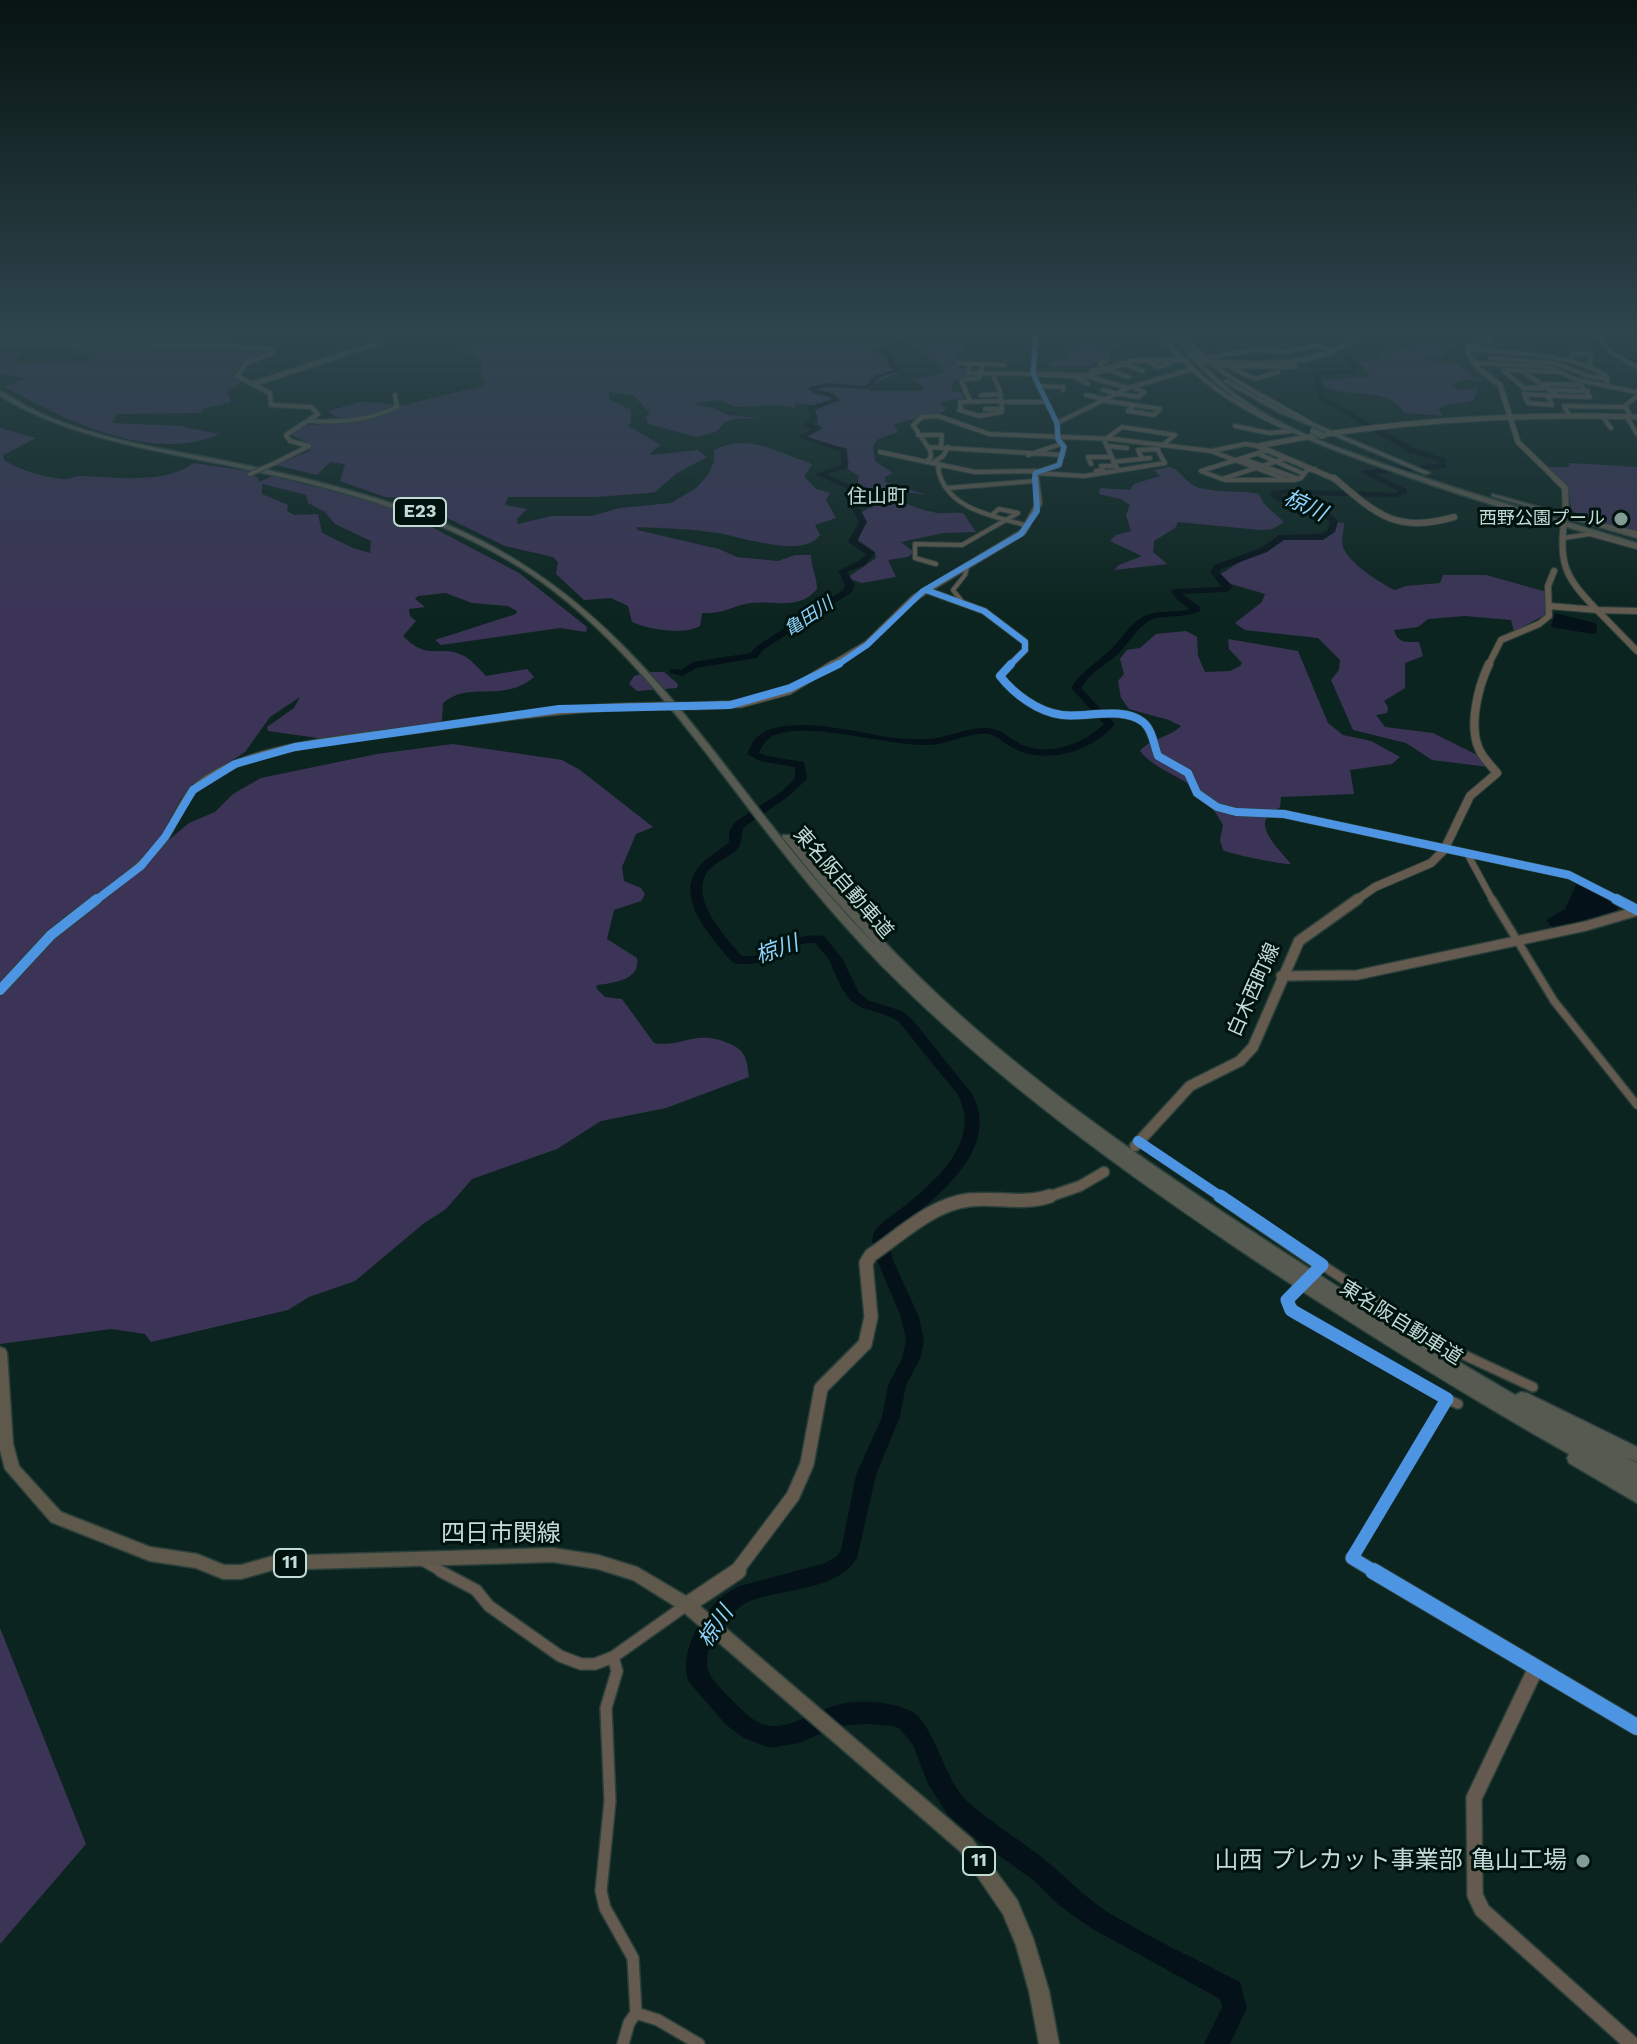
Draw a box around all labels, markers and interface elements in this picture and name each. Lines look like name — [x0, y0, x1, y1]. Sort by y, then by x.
district label: 住山町 — [847, 485, 907, 509]
water label: 椋川 — [1279, 485, 1331, 527]
road number: E23 — [394, 498, 446, 526]
place label: 西野公園プール — [1479, 508, 1605, 530]
marker: 西野公園プール — [1612, 510, 1630, 528]
water label: 亀田川 — [781, 593, 837, 641]
street label: 東名阪自動車道 — [788, 822, 898, 944]
water label: 椋川 — [752, 930, 802, 970]
street label: 白木西町線 — [1223, 939, 1285, 1041]
street label: 東名阪自動車道 — [1335, 1276, 1467, 1370]
street label: 四日市関線 — [441, 1520, 561, 1548]
road number: 11 — [274, 1549, 306, 1577]
water label: 椋川 — [693, 1601, 739, 1653]
road number: 11 — [963, 1847, 995, 1875]
place label: 山西 プレカット事業部 亀山工場 — [1215, 1847, 1567, 1875]
marker: 山西 プレカット事業部 亀山工場 — [1574, 1852, 1592, 1870]

